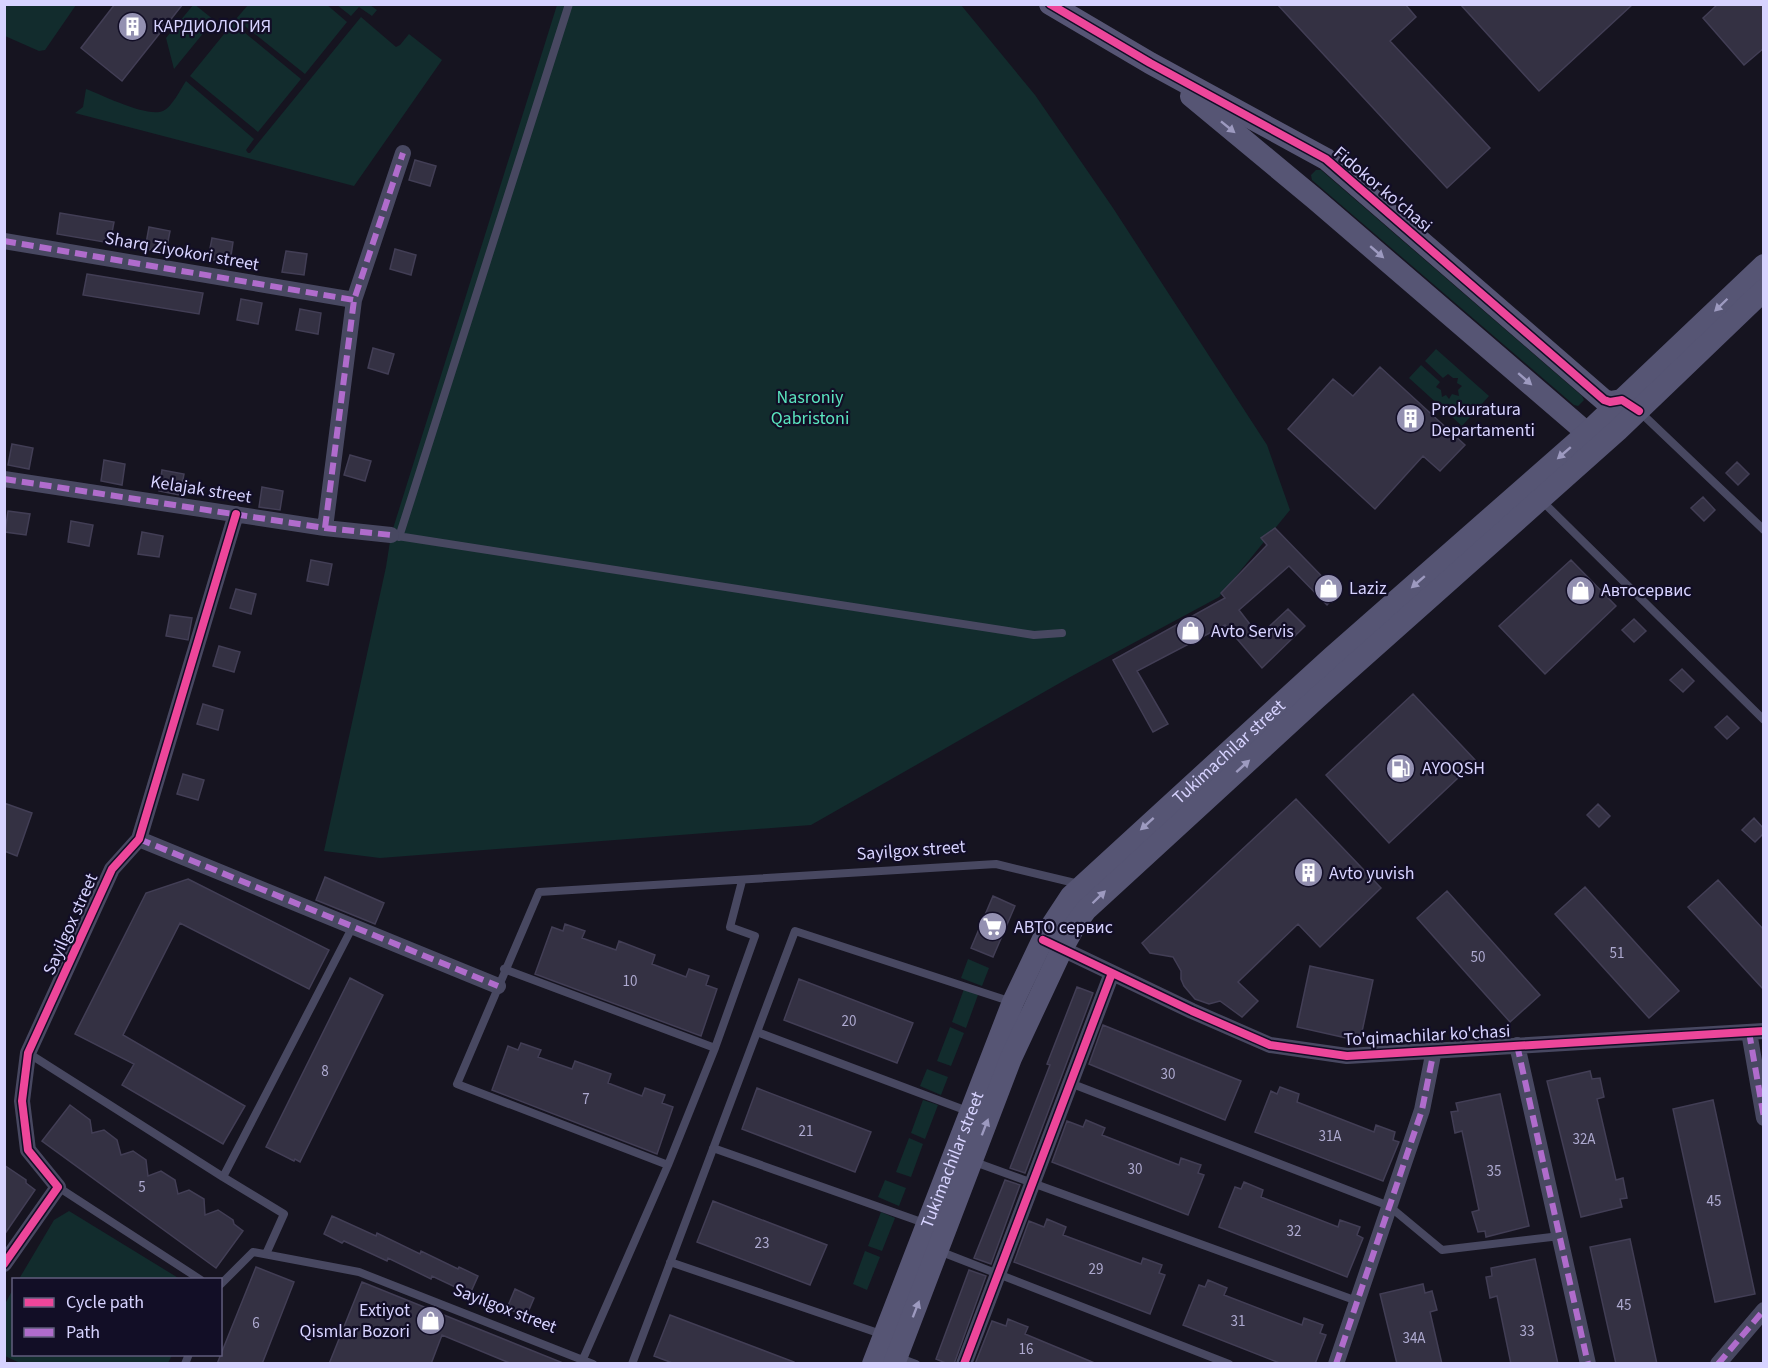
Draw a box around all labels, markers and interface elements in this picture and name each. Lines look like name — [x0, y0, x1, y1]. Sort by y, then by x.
building icon: КАРДИОЛОГИЯ — [116, 10, 148, 42]
place label: КАРДИОЛОГИЯ — [153, 14, 271, 39]
one-way arrow — [1220, 120, 1235, 133]
street label: Fidokor ko'chasi — [1328, 141, 1437, 238]
street label: Sharq Ziyokori street — [103, 226, 261, 277]
one-way arrow — [1369, 245, 1384, 258]
one-way arrow — [1714, 298, 1729, 312]
one-way arrow — [1518, 372, 1533, 386]
park label: Nasroniy Qabristoni — [771, 385, 849, 431]
place label: Prokuratura Departamenti — [1431, 397, 1535, 443]
building icon: Prokuratura Departamenti — [1394, 403, 1426, 435]
one-way arrow — [1557, 446, 1572, 459]
street label: Kelajak street — [149, 469, 253, 510]
shop icon: Laziz — [1312, 572, 1344, 604]
shop icon: Автосервис — [1564, 574, 1596, 606]
one-way arrow — [1410, 575, 1425, 589]
place label: Laziz — [1349, 576, 1387, 601]
place label: Автосервис — [1601, 578, 1692, 603]
shop icon: Avto Servis — [1174, 615, 1206, 647]
place label: Avto Servis — [1211, 619, 1294, 644]
street label: Tukimachilar street — [1167, 694, 1291, 810]
fuel station icon: AYOQSH — [1385, 752, 1417, 784]
place label: AYOQSH — [1422, 756, 1485, 781]
one-way arrow — [1236, 759, 1250, 773]
one-way arrow — [1140, 817, 1155, 831]
street label: Sayilgox street — [856, 834, 966, 867]
building icon: Avto yuvish — [1292, 857, 1324, 889]
place label: Avto yuvish — [1329, 861, 1415, 886]
street label: Sayilgox street — [37, 869, 104, 979]
one-way arrow — [1092, 891, 1106, 905]
supermarket icon: АВТО сервис — [977, 911, 1009, 943]
place label: АВТО сервис — [1014, 915, 1113, 940]
house number: 51 — [1610, 943, 1624, 964]
house number: 50 — [1471, 947, 1485, 968]
house number: 10 — [623, 971, 637, 992]
house number: 20 — [842, 1011, 856, 1032]
street label: To'qimachilar ko'chasi — [1343, 1019, 1511, 1052]
house number: 8 — [321, 1061, 329, 1082]
house number: 30 — [1161, 1064, 1175, 1085]
street label: Tukimachilar street — [915, 1088, 990, 1232]
house number: 7 — [582, 1089, 590, 1110]
one-way arrow — [981, 1118, 990, 1136]
house number: 21 — [799, 1121, 813, 1142]
house number: 31А — [1318, 1126, 1342, 1147]
house number: 32А — [1572, 1129, 1596, 1150]
house number: 30 — [1128, 1159, 1142, 1180]
house number: 35 — [1487, 1161, 1501, 1182]
house number: 5 — [138, 1177, 146, 1198]
house number: 45 — [1707, 1191, 1721, 1212]
house number: 32 — [1287, 1221, 1301, 1242]
house number: 23 — [755, 1233, 769, 1254]
house number: 29 — [1089, 1259, 1103, 1280]
street label: Sayilgox street — [449, 1277, 560, 1340]
legend — [12, 1278, 222, 1356]
text: Cycle path — [66, 1290, 144, 1315]
house number: 45 — [1617, 1295, 1631, 1316]
place label: Extiyot Qismlar Bozori — [300, 1298, 410, 1344]
one-way arrow — [911, 1300, 921, 1318]
shop icon: Extiyot Qismlar Bozori — [415, 1304, 447, 1336]
house number: 31 — [1231, 1311, 1245, 1332]
house number: 6 — [252, 1313, 260, 1334]
text: Path — [66, 1320, 100, 1345]
house number: 33 — [1520, 1321, 1534, 1342]
house number: 34А — [1402, 1328, 1426, 1349]
house number: 16 — [1019, 1339, 1033, 1360]

